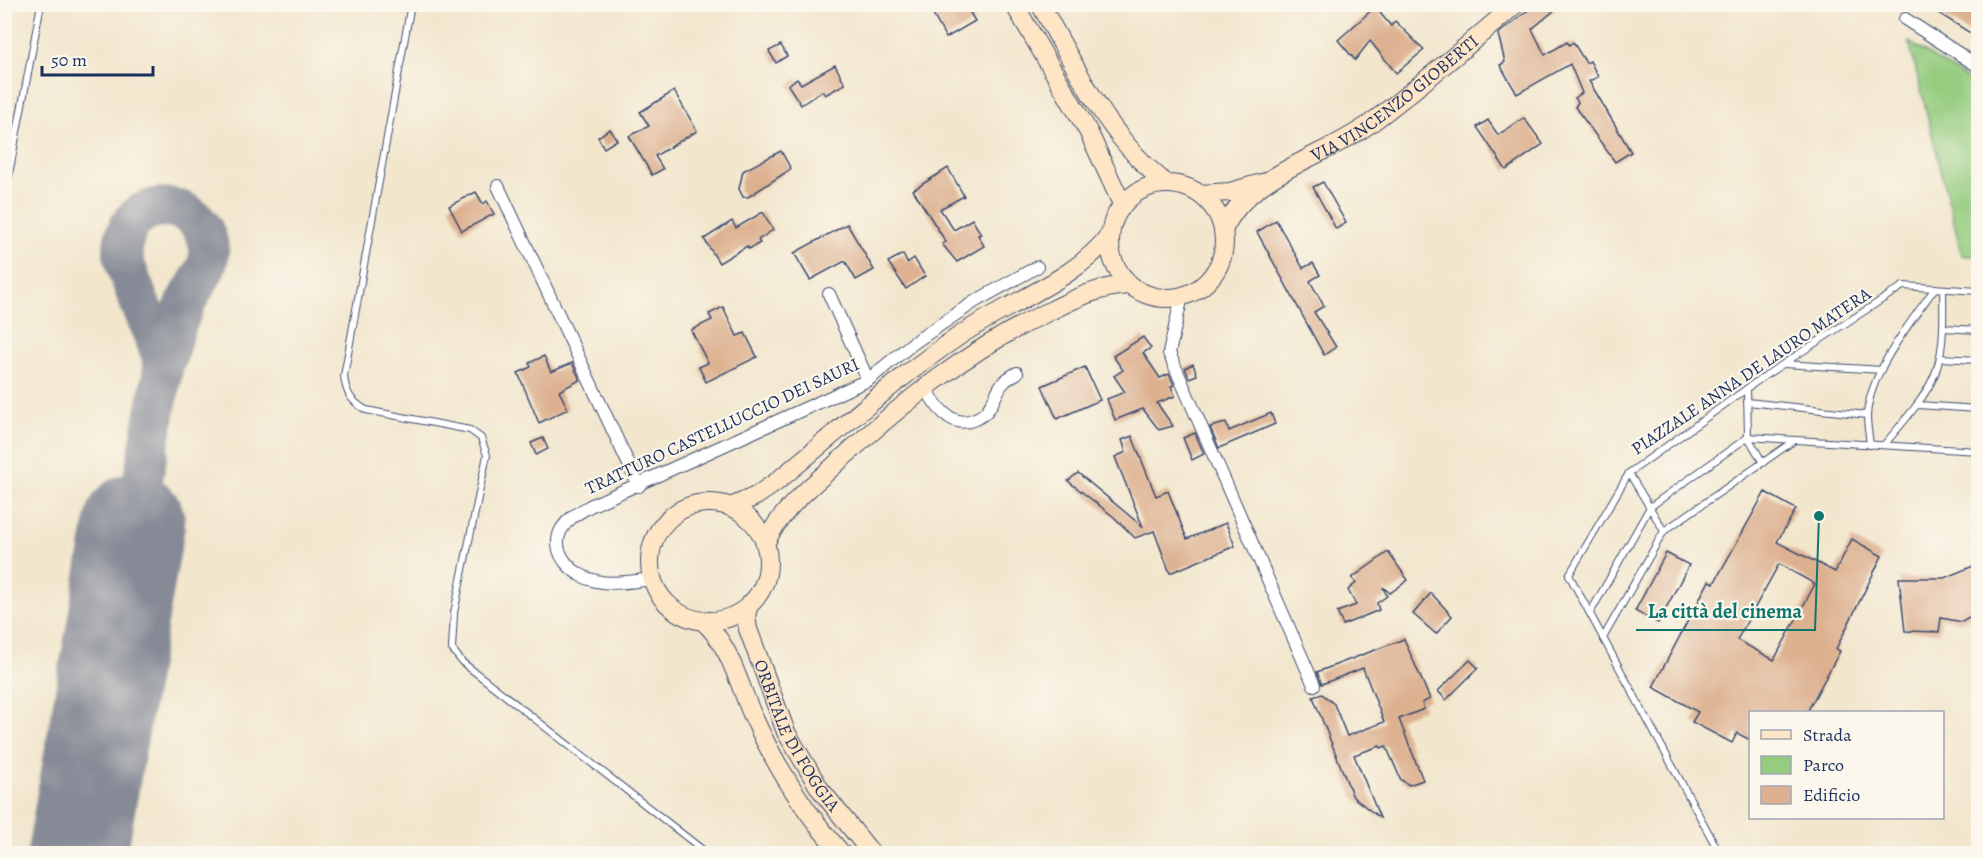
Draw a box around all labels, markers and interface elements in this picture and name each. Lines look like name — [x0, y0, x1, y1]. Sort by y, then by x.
street label: VIA VINCENZO GIOBERTI — [1306, 29, 1484, 167]
scale bar — [42, 39, 153, 77]
text: 50 m — [51, 48, 87, 72]
street label: PIAZZALE ANNA DE LAURO MATERA — [1627, 281, 1876, 460]
street label: TRATTURO CASTELLUCCIO DEI SAURI — [581, 352, 863, 500]
callout: La città del cinema — [1636, 592, 1815, 630]
text: La città del cinema — [1648, 598, 1803, 625]
street label: ORBITALE DI FOGGIA — [748, 656, 846, 817]
legend — [1749, 711, 1944, 819]
text: Strada — [1803, 723, 1852, 747]
text: Parco — [1803, 753, 1844, 777]
text: Edificio — [1803, 783, 1860, 807]

